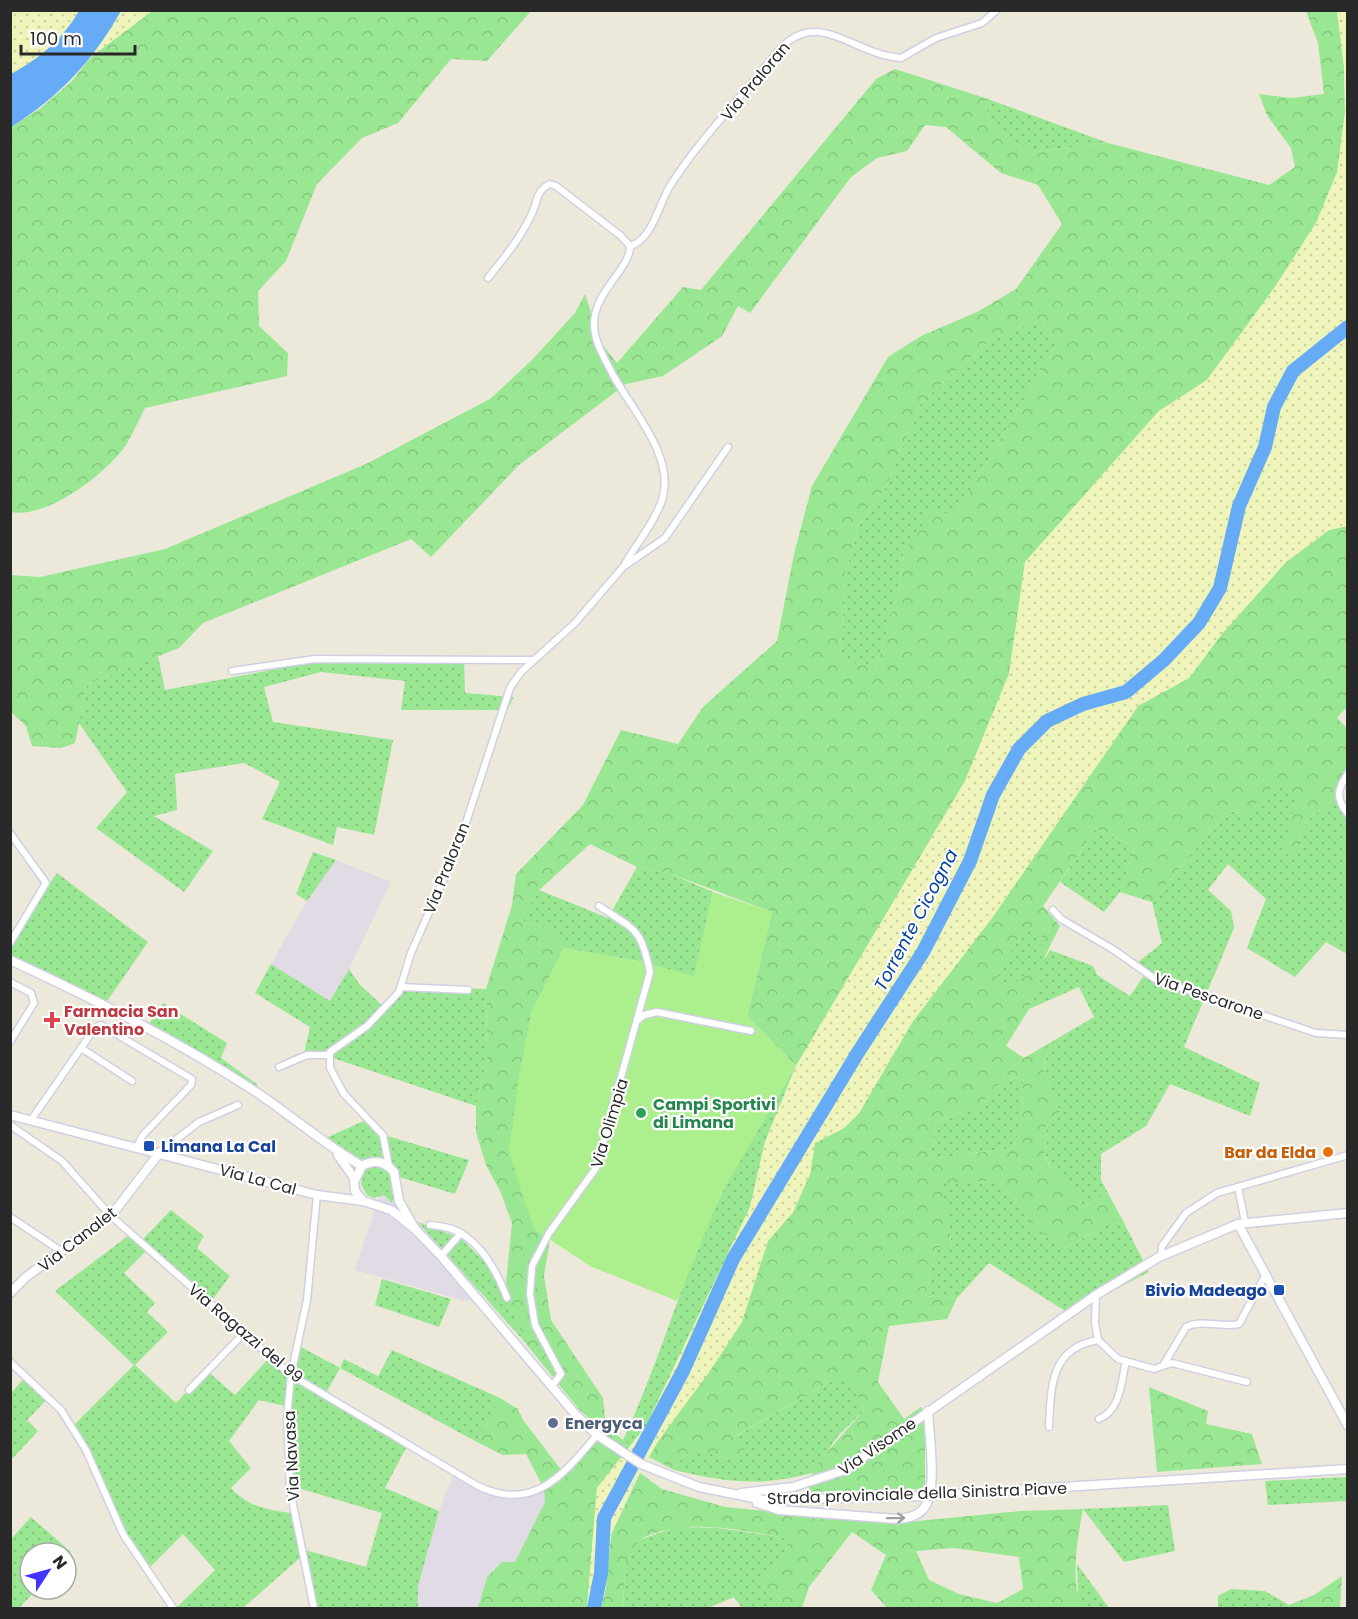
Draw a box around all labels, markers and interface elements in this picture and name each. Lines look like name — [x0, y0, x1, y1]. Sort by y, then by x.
scale bar — [21, 18, 135, 56]
text: 100 m — [30, 26, 82, 51]
street label: Via Praloran — [715, 37, 795, 126]
street label: Via Praloran — [418, 819, 475, 918]
water label: Torrente Cicogna — [868, 845, 963, 995]
street label: Via Pescarone — [1151, 967, 1267, 1026]
place label: Farmacia San Valentino — [64, 1000, 178, 1041]
marker: Farmacia San Valentino — [45, 1013, 59, 1027]
street label: Via Olimpia — [585, 1076, 634, 1171]
place label: Campi Sportivi di Limana — [653, 1093, 776, 1134]
marker: Campi Sportivi di Limana — [634, 1106, 648, 1120]
place label: Limana La Cal — [161, 1135, 276, 1158]
marker: Limana La Cal — [142, 1139, 156, 1153]
place label: Bar da Elda — [1224, 1141, 1316, 1164]
marker: Bar da Elda — [1321, 1145, 1335, 1159]
street label: Via La Cal — [217, 1158, 299, 1201]
street label: Via Canalet — [33, 1201, 121, 1277]
street label: Via Ragazzi del 99 — [183, 1278, 308, 1388]
place label: Bivio Madeago — [1145, 1279, 1267, 1302]
marker: Bivio Madeago — [1272, 1283, 1286, 1297]
street label: Via Navasa — [278, 1410, 305, 1502]
place label: Energyca — [565, 1412, 643, 1435]
street label: Via Visome — [834, 1412, 921, 1481]
marker: Energyca — [546, 1416, 560, 1430]
street label: Strada provinciale della Sinistra Piave — [767, 1477, 1067, 1510]
one-way arrow — [886, 1512, 906, 1524]
north arrow — [18, 1541, 78, 1601]
text: N — [47, 1551, 73, 1574]

